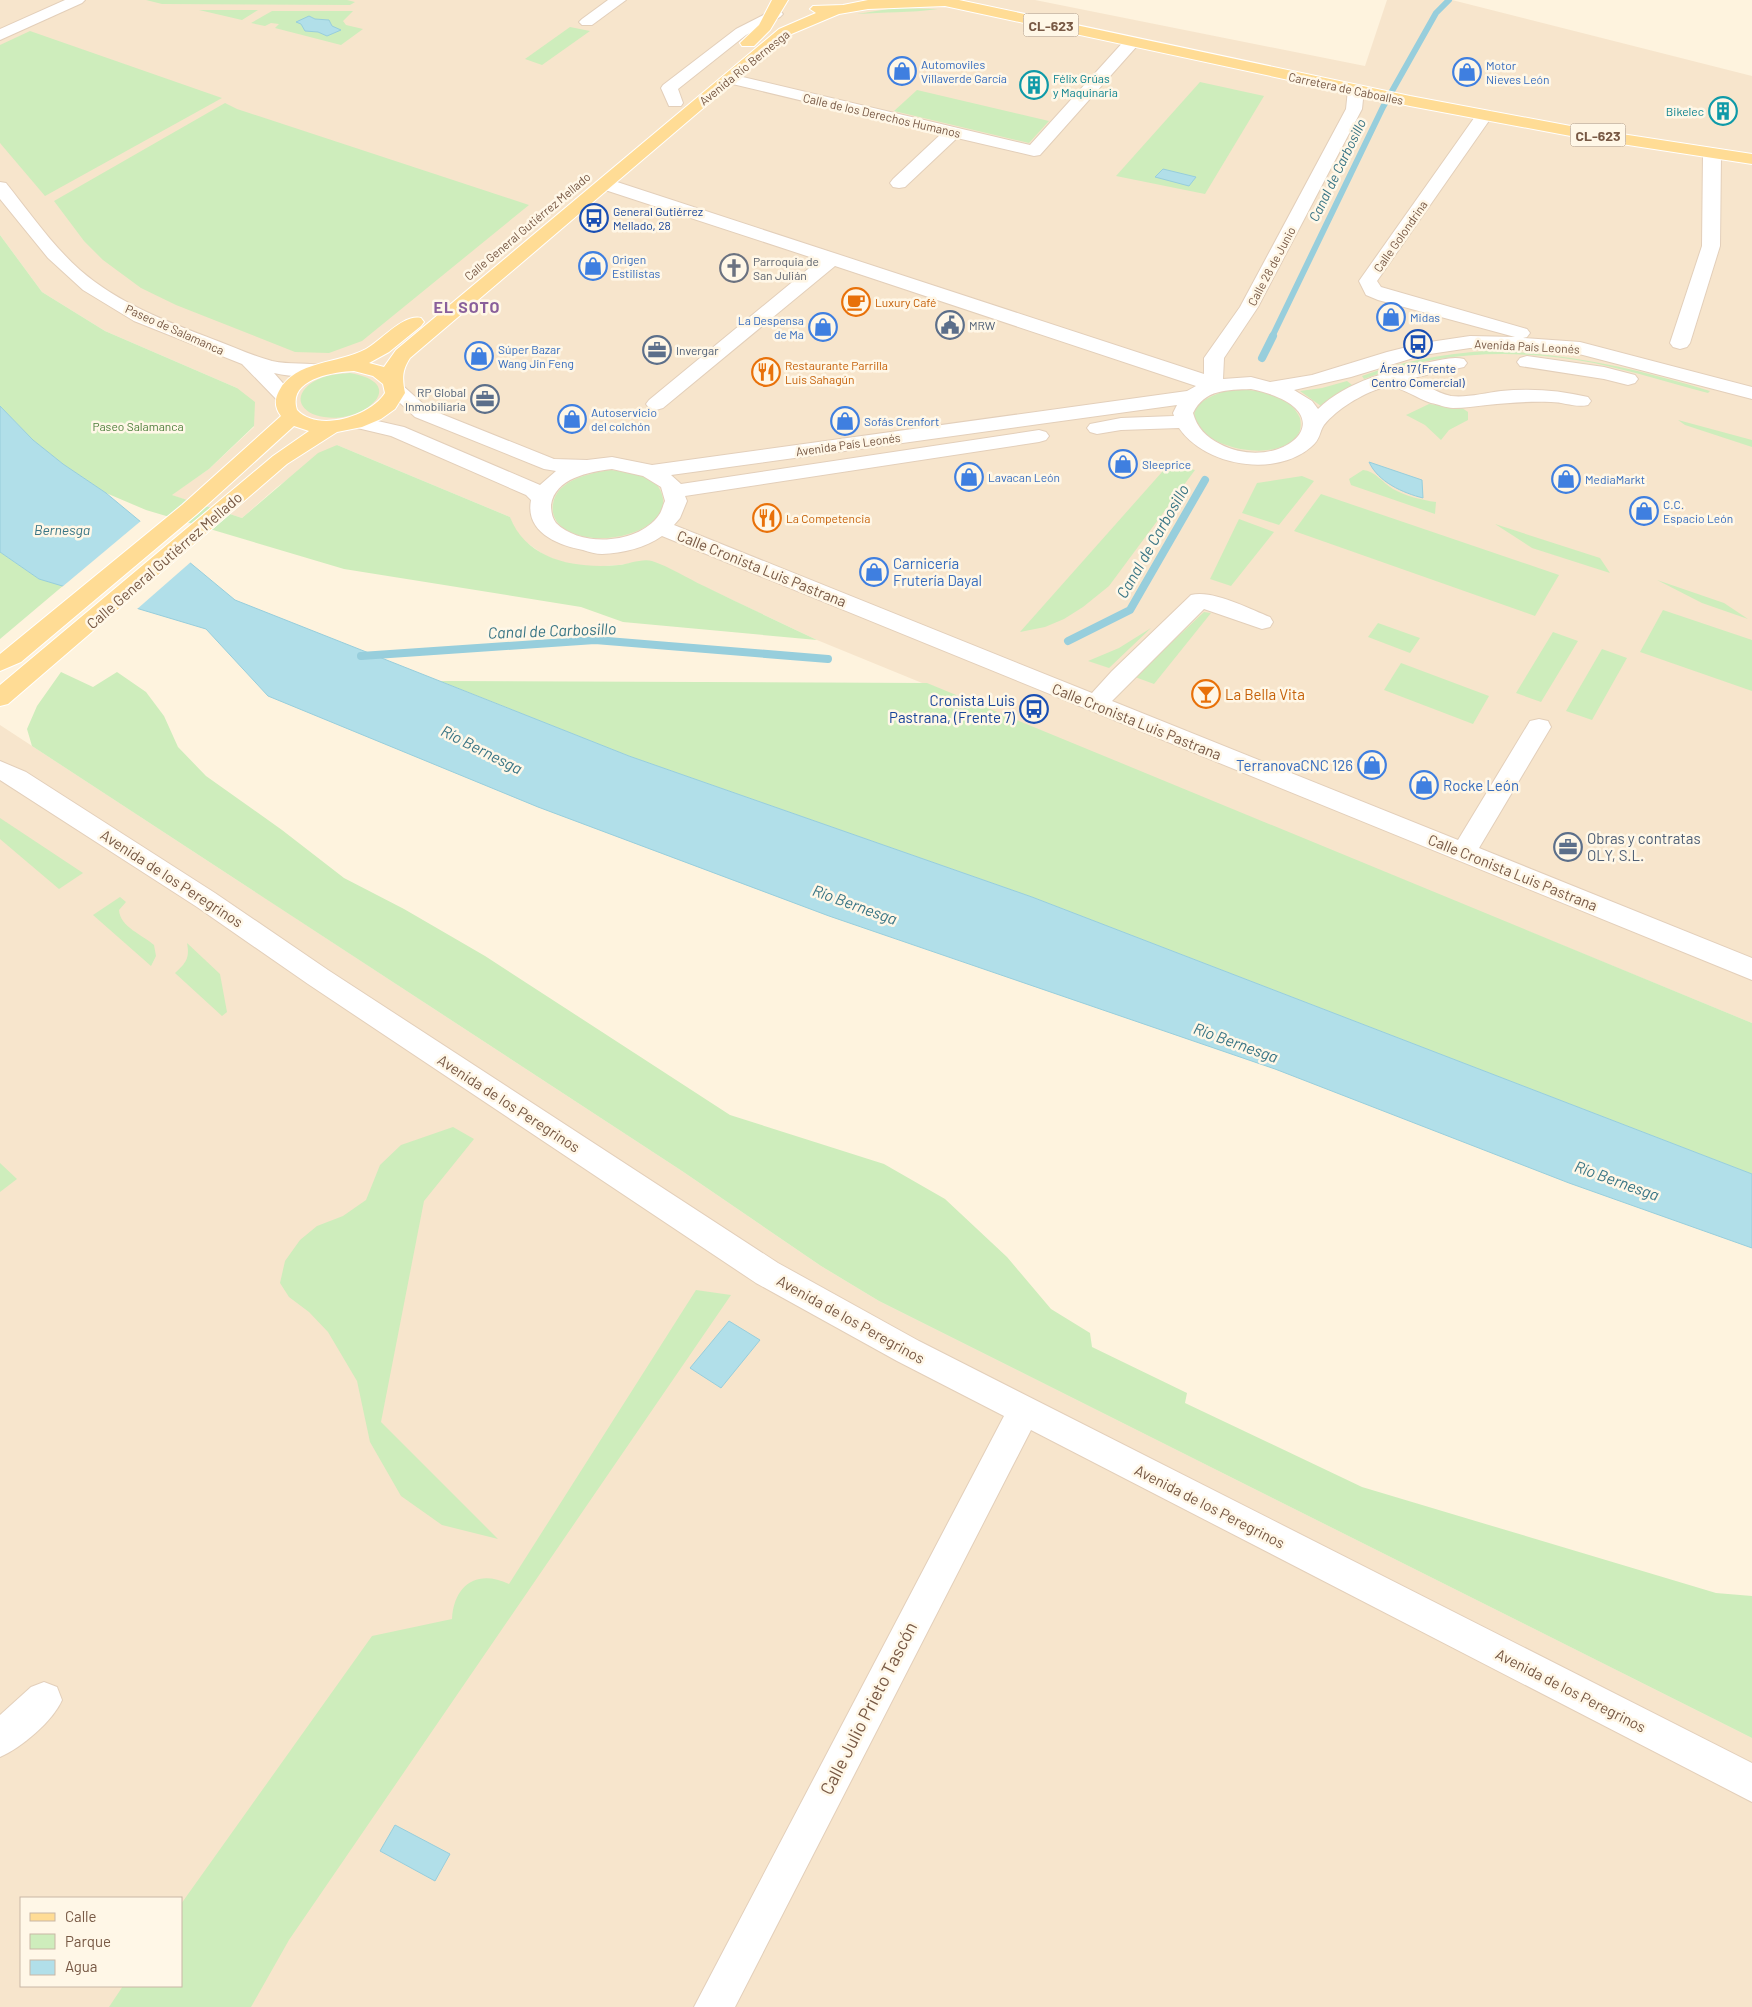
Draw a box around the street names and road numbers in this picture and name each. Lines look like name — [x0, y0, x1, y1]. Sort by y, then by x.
road number: CL-623 — [1024, 14, 1078, 36]
street label: Avenida Río Bernesga — [696, 26, 792, 108]
street label: Carretera de Caboalles — [1287, 69, 1405, 107]
street label: Calle de los Derechos Humanos — [802, 90, 962, 140]
road number: CL-623 — [1570, 124, 1626, 146]
street label: Calle General Gutiérrez Mellado — [461, 169, 593, 283]
street label: Calle Golondrina — [1370, 198, 1430, 274]
street label: Calle 28 de Junio — [1244, 224, 1298, 308]
street label: Paseo de Salamanca — [124, 301, 226, 357]
street label: Avenida País Leonés — [1474, 336, 1580, 356]
street label: Avenida País Leonés — [795, 430, 901, 458]
street label: Calle General Gutiérrez Mellado — [83, 488, 245, 632]
street label: Calle Cronista Luis Pastrana — [675, 526, 849, 610]
street label: Calle Cronista Luis Pastrana — [1050, 679, 1224, 763]
street label: Avenida de los Peregrinos — [97, 825, 247, 931]
street label: Calle Cronista Luis Pastrana — [1426, 830, 1600, 914]
street label: Avenida de los Peregrinos — [434, 1050, 584, 1156]
street label: Avenida de los Peregrinos — [774, 1271, 928, 1367]
street label: Avenida de los Peregrinos — [1132, 1460, 1288, 1552]
street label: Calle Julio Prieto Tascón — [815, 1618, 921, 1798]
street label: Avenida de los Peregrinos — [1493, 1644, 1649, 1736]

